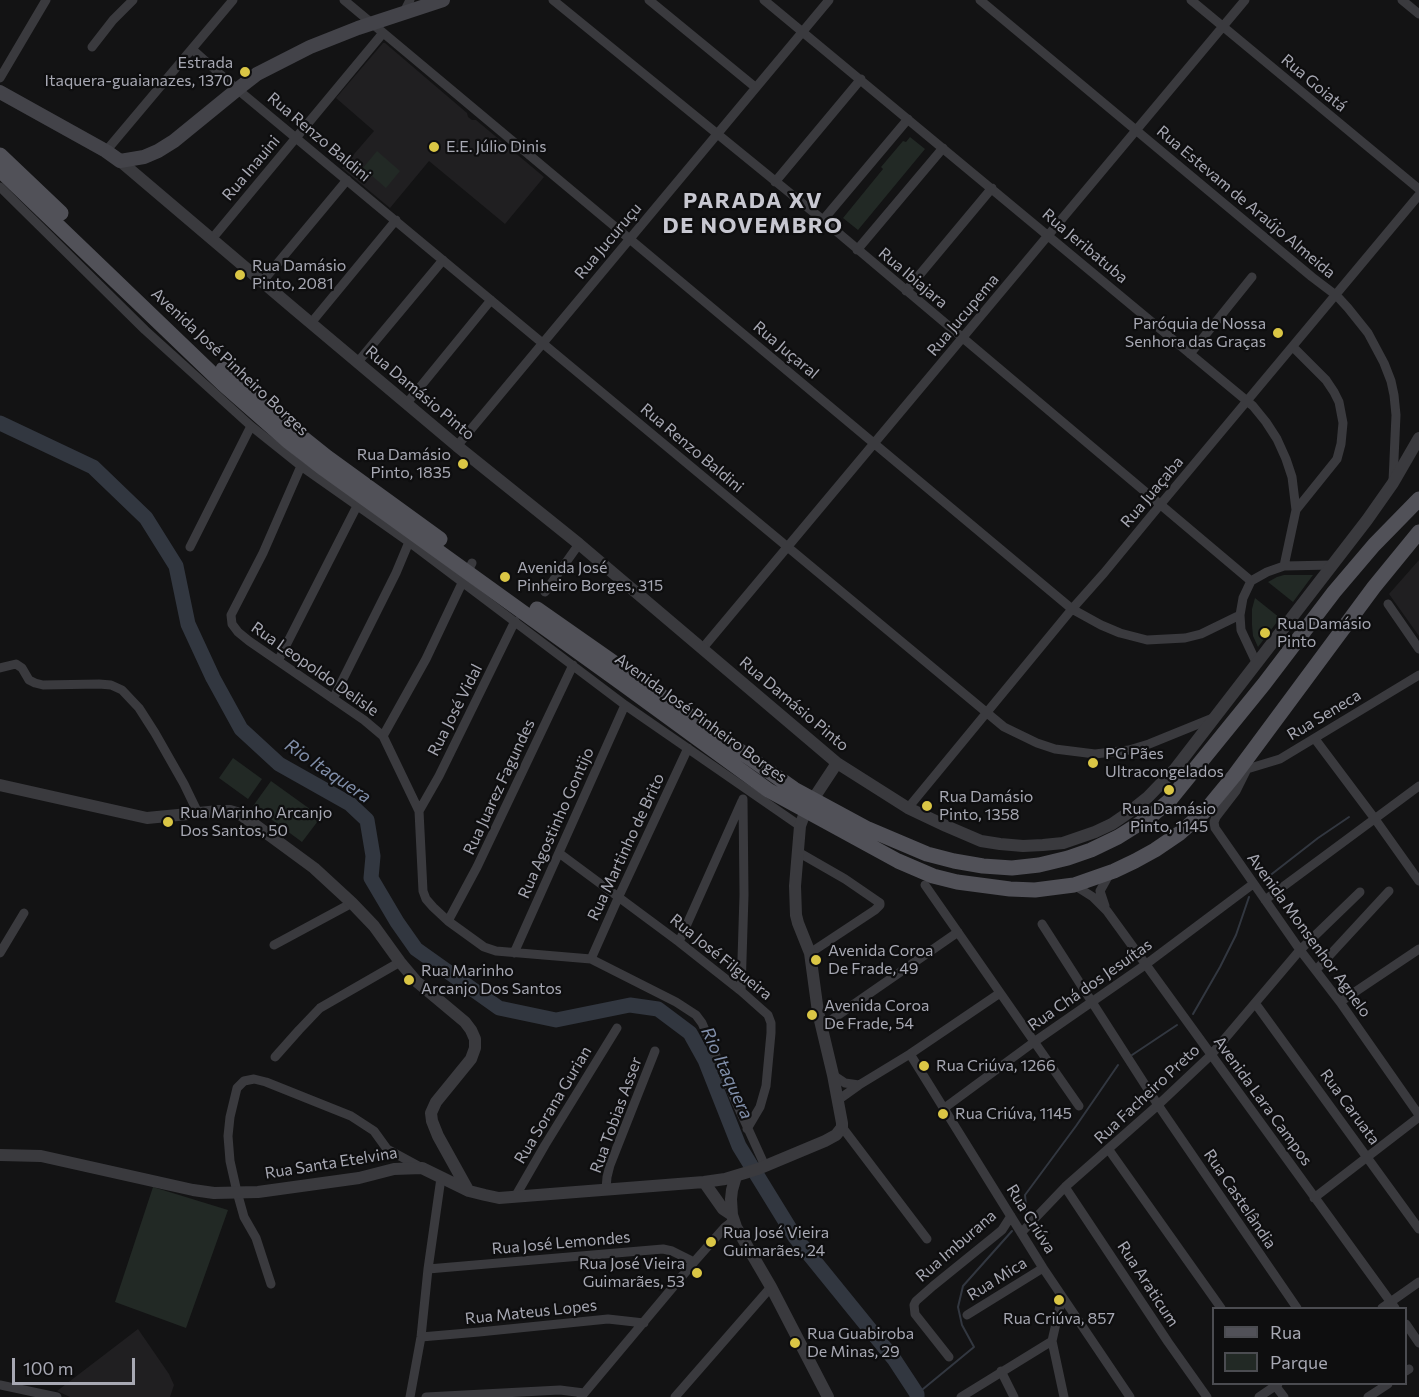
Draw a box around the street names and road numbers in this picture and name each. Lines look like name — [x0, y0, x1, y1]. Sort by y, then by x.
street label: Rua Goiatá — [1277, 50, 1351, 116]
street label: Rua Renzo Baldini — [264, 88, 374, 186]
street label: Rua Estevam de Araújo Almeida — [1153, 122, 1339, 282]
street label: Rua Inauini — [218, 131, 284, 205]
street label: Rua Jucuruçu — [571, 199, 645, 283]
street label: Rua Jeribatuba — [1038, 205, 1132, 287]
street label: Rua Ibiajara — [874, 243, 952, 313]
street label: Rua Jucupema — [923, 270, 1003, 360]
street label: Avenida José Pinheiro Borges — [147, 284, 313, 440]
street label: Rua Juçaral — [749, 317, 823, 383]
street label: Rua Damásio Pinto — [361, 342, 479, 444]
street label: Rua Renzo Baldini — [637, 399, 747, 497]
street label: Rua Juaçaba — [1117, 452, 1187, 532]
street label: Rua Leopoldo Delisle — [248, 618, 382, 720]
street label: Avenida José Pinheiro Borges — [611, 649, 791, 787]
street label: Rua Damásio Pinto — [735, 653, 853, 755]
street label: Rua José Vidal — [424, 661, 486, 759]
street label: Rua Seneca — [1284, 685, 1364, 745]
street label: Rua Juarez Fagundes — [459, 716, 539, 858]
street label: Rua Agostinho Gontijo — [514, 745, 598, 901]
street label: Rua Martinho de Brito — [583, 770, 669, 924]
street label: Avenida Monsenhor Agnelo — [1243, 849, 1375, 1021]
street label: Rua José Filgueira — [666, 910, 776, 1004]
street label: Rua Chá dos Jesuítas — [1024, 935, 1156, 1035]
street label: Avenida Lara Campos — [1210, 1033, 1316, 1169]
street label: Rua Facheiro Preto — [1090, 1040, 1204, 1148]
street label: Rua Sorana Gurian — [510, 1043, 596, 1167]
street label: Rua Tobias Asser — [586, 1054, 646, 1176]
street label: Rua Caruata — [1316, 1065, 1384, 1149]
street label: Rua Santa Etelvina — [263, 1143, 399, 1183]
street label: Rua Castelândia — [1200, 1146, 1280, 1252]
street label: Rua Criúva — [1002, 1181, 1060, 1257]
street label: Rua Imburana — [912, 1206, 1000, 1286]
street label: Rua José Lemondes — [491, 1227, 631, 1259]
street label: Rua Araticum — [1113, 1238, 1183, 1330]
street label: Rua Mica — [964, 1253, 1030, 1305]
street label: Rua Mateus Lopes — [464, 1296, 598, 1328]

